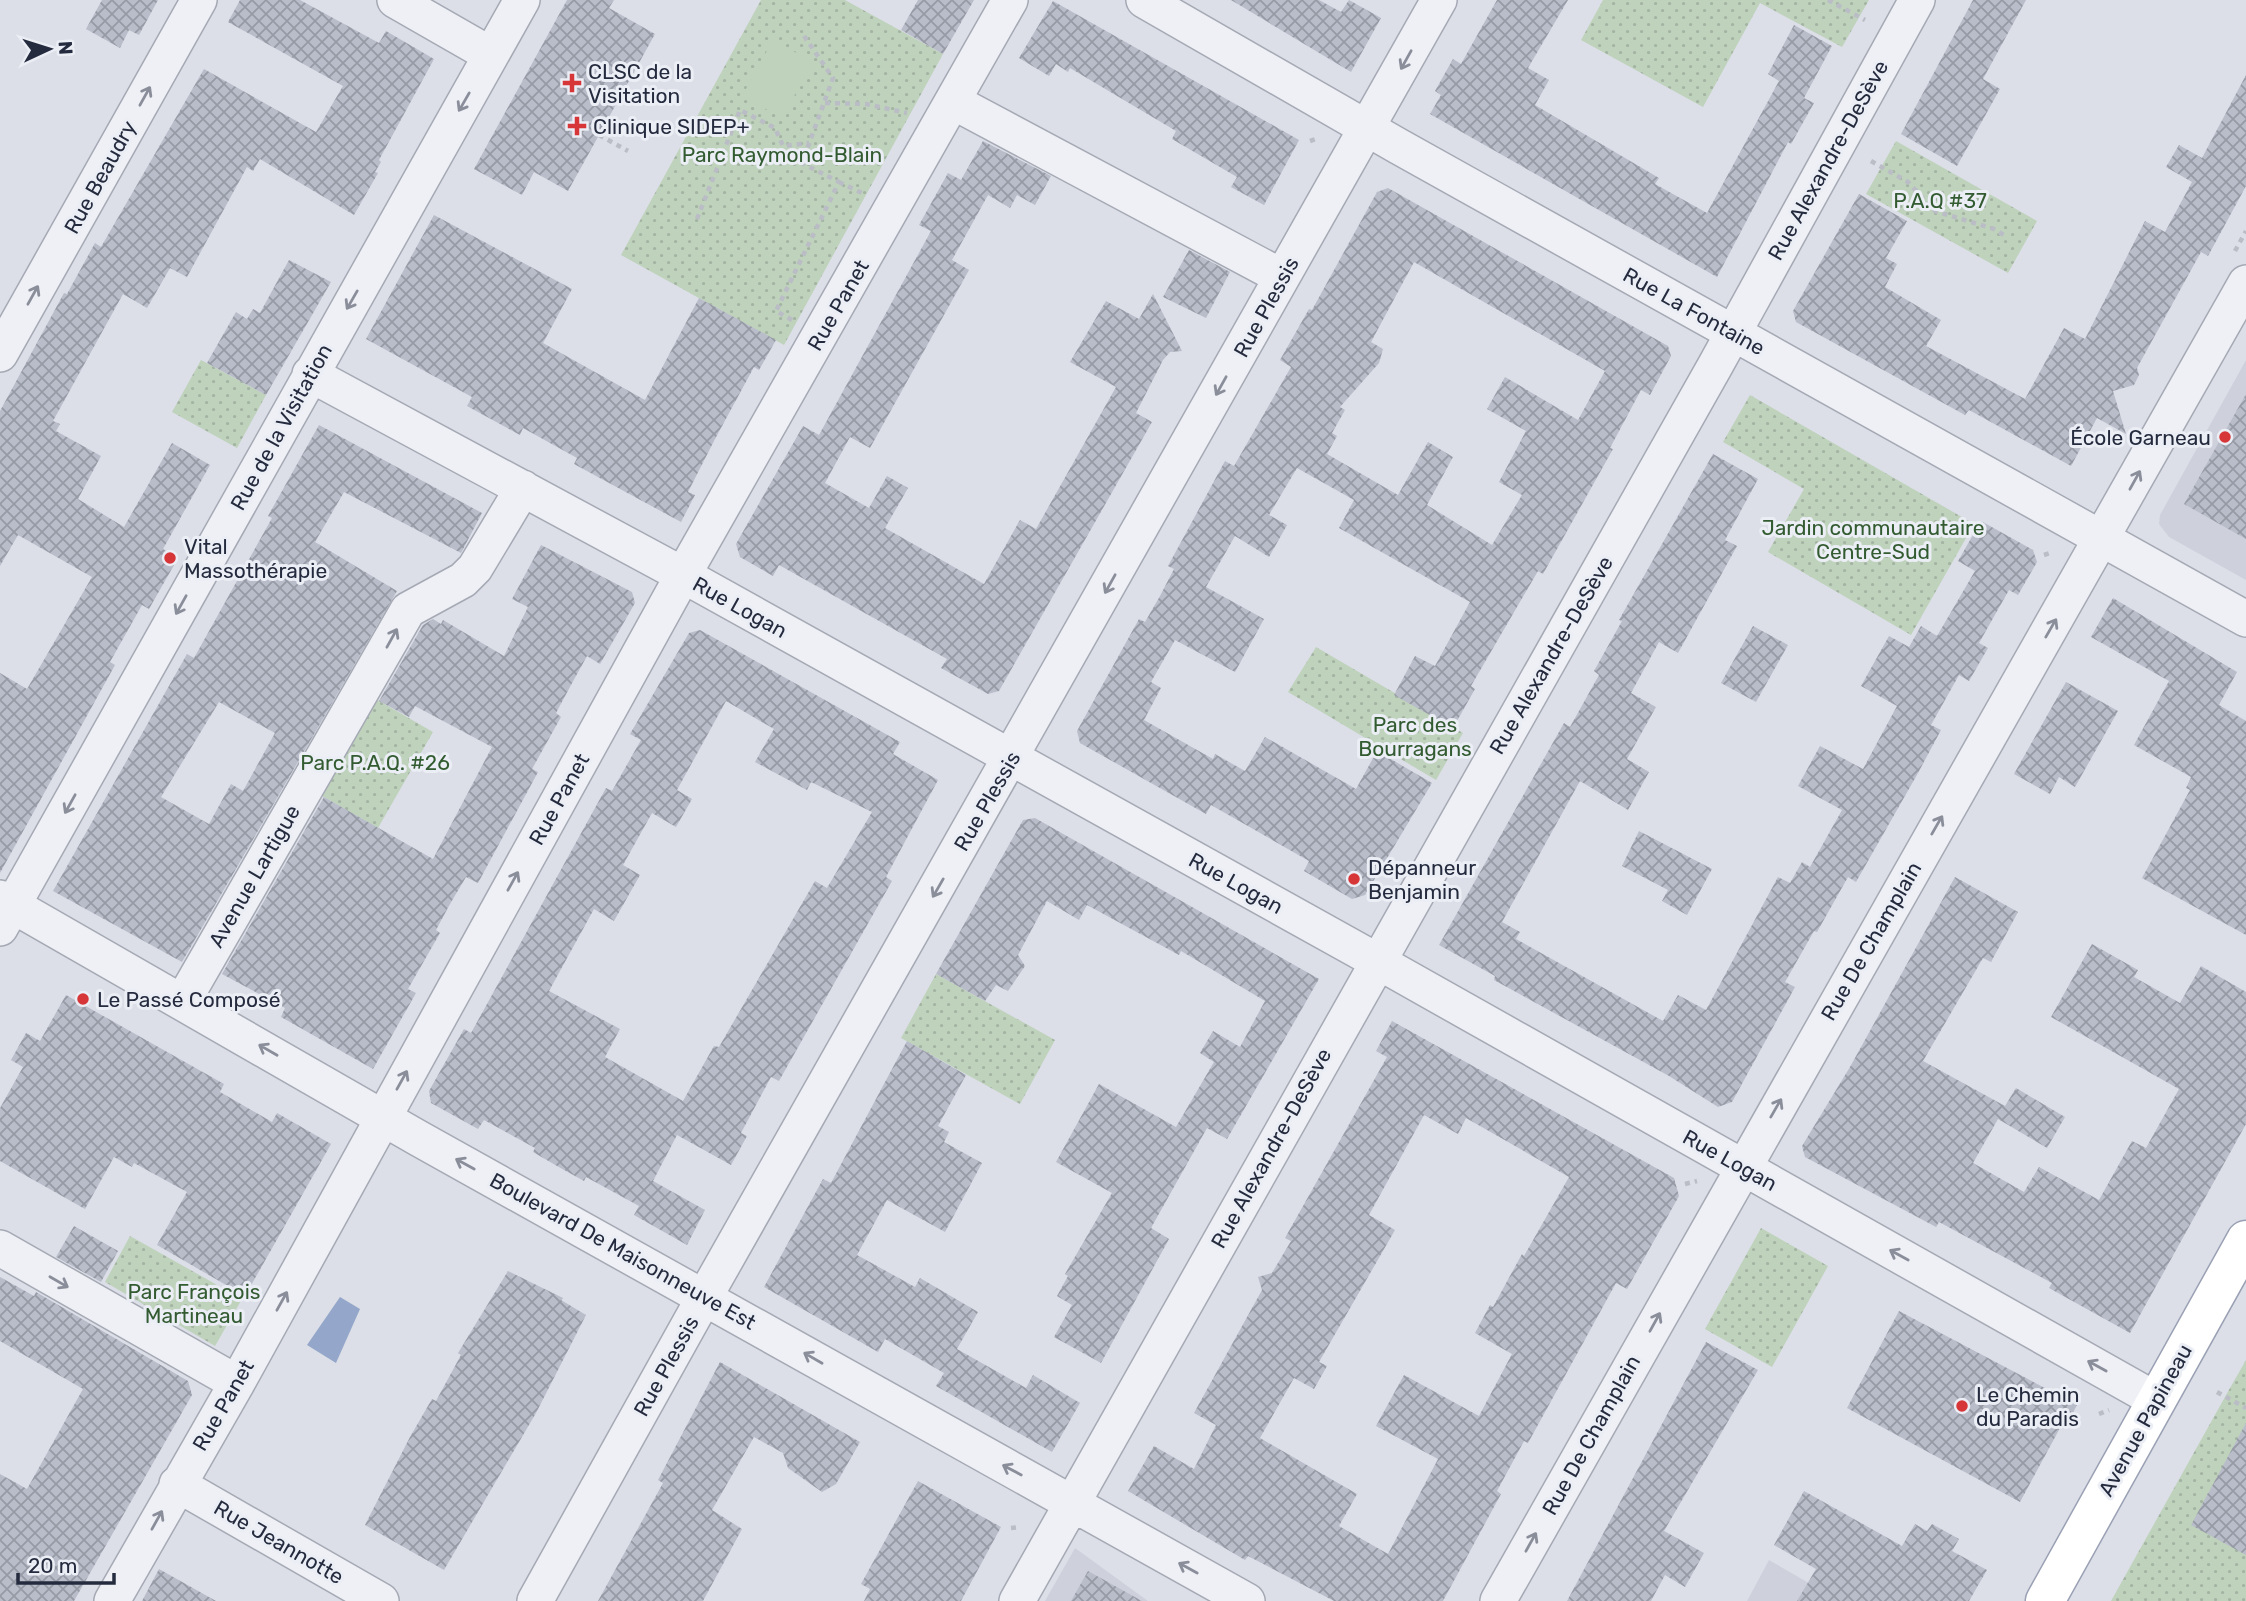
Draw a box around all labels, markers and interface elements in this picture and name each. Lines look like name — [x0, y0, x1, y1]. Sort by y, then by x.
north arrow — [14, 14, 84, 84]
text: N — [54, 40, 77, 55]
one-way arrow — [1399, 49, 1413, 69]
street label: Rue Alexandre-DeSève — [1763, 56, 1893, 264]
place label: CLSC de la Visitation — [588, 59, 692, 108]
marker: CLSC de la Visitation — [562, 73, 582, 93]
one-way arrow — [138, 87, 152, 107]
one-way arrow — [457, 91, 471, 111]
place label: Clinique SIDEP+ — [593, 114, 750, 139]
street label: Rue Beaudry — [59, 116, 142, 238]
marker: Clinique SIDEP+ — [567, 116, 587, 136]
park label: Parc Raymond-Blain — [682, 142, 882, 167]
park label: P.A.Q #37 — [1893, 188, 1987, 213]
street label: Rue Plessis — [1228, 252, 1304, 362]
street label: Rue Panet — [802, 255, 874, 355]
street label: Rue La Fontaine — [1619, 262, 1769, 360]
one-way arrow — [26, 285, 40, 305]
one-way arrow — [345, 289, 359, 309]
street label: Rue de la Visitation — [225, 339, 337, 515]
one-way arrow — [1214, 375, 1228, 395]
place label: École Garneau — [2070, 425, 2211, 450]
marker: École Garneau — [2217, 429, 2233, 445]
one-way arrow — [2129, 470, 2142, 491]
park label: Jardin communautaire Centre-Sud — [1761, 515, 1985, 564]
place label: Vital Massothérapie — [184, 534, 327, 583]
marker: Vital Massothérapie — [162, 550, 178, 566]
street label: Rue Alexandre-DeSève — [1484, 551, 1618, 759]
street label: Rue Logan — [689, 571, 791, 643]
one-way arrow — [1103, 573, 1117, 593]
one-way arrow — [174, 594, 187, 615]
one-way arrow — [2044, 618, 2058, 638]
one-way arrow — [385, 628, 399, 648]
park label: Parc des Bourragans — [1358, 712, 1472, 761]
street label: Rue Plessis — [948, 747, 1026, 855]
street label: Rue Panet — [524, 749, 594, 849]
park label: Parc P.A.Q. #26 — [300, 750, 450, 775]
one-way arrow — [63, 793, 77, 813]
street label: Avenue Lartigue — [203, 800, 305, 952]
one-way arrow — [1930, 815, 1944, 835]
street label: Rue Logan — [1185, 847, 1287, 919]
place label: Dépanneur Benjamin — [1368, 855, 1476, 904]
street label: Rue De Champlain — [1815, 857, 1927, 1025]
one-way arrow — [507, 871, 520, 892]
marker: Dépanneur Benjamin — [1346, 871, 1362, 887]
one-way arrow — [930, 878, 944, 898]
place label: Le Passé Composé — [97, 987, 280, 1012]
marker: Le Passé Composé — [75, 991, 91, 1007]
one-way arrow — [258, 1043, 278, 1057]
street label: Rue Alexandre-DeSève — [1206, 1044, 1336, 1252]
one-way arrow — [396, 1070, 410, 1091]
one-way arrow — [1769, 1098, 1783, 1118]
street label: Rue Logan — [1679, 1124, 1781, 1196]
one-way arrow — [455, 1157, 476, 1170]
street label: Boulevard De Maisonneuve Est — [486, 1167, 760, 1335]
one-way arrow — [1889, 1248, 1909, 1262]
one-way arrow — [49, 1275, 69, 1289]
park label: Parc François Martineau — [128, 1279, 260, 1328]
one-way arrow — [276, 1291, 289, 1312]
street label: Rue Plessis — [628, 1311, 704, 1421]
one-way arrow — [1649, 1312, 1662, 1333]
street label: Avenue Papineau — [2093, 1340, 2197, 1500]
one-way arrow — [804, 1351, 824, 1365]
street label: Rue De Champlain — [1537, 1351, 1645, 1519]
street label: Rue Panet — [187, 1355, 259, 1455]
one-way arrow — [2087, 1359, 2108, 1372]
place label: Le Chemin du Paradis — [1976, 1382, 2080, 1431]
marker: Le Chemin du Paradis — [1954, 1398, 1970, 1414]
one-way arrow — [1002, 1462, 1023, 1476]
street label: Rue Jeannotte — [210, 1495, 348, 1589]
one-way arrow — [151, 1510, 164, 1531]
one-way arrow — [1524, 1532, 1538, 1552]
scale bar — [18, 1542, 114, 1586]
text: 20 m — [28, 1553, 77, 1578]
one-way arrow — [1178, 1561, 1198, 1575]

